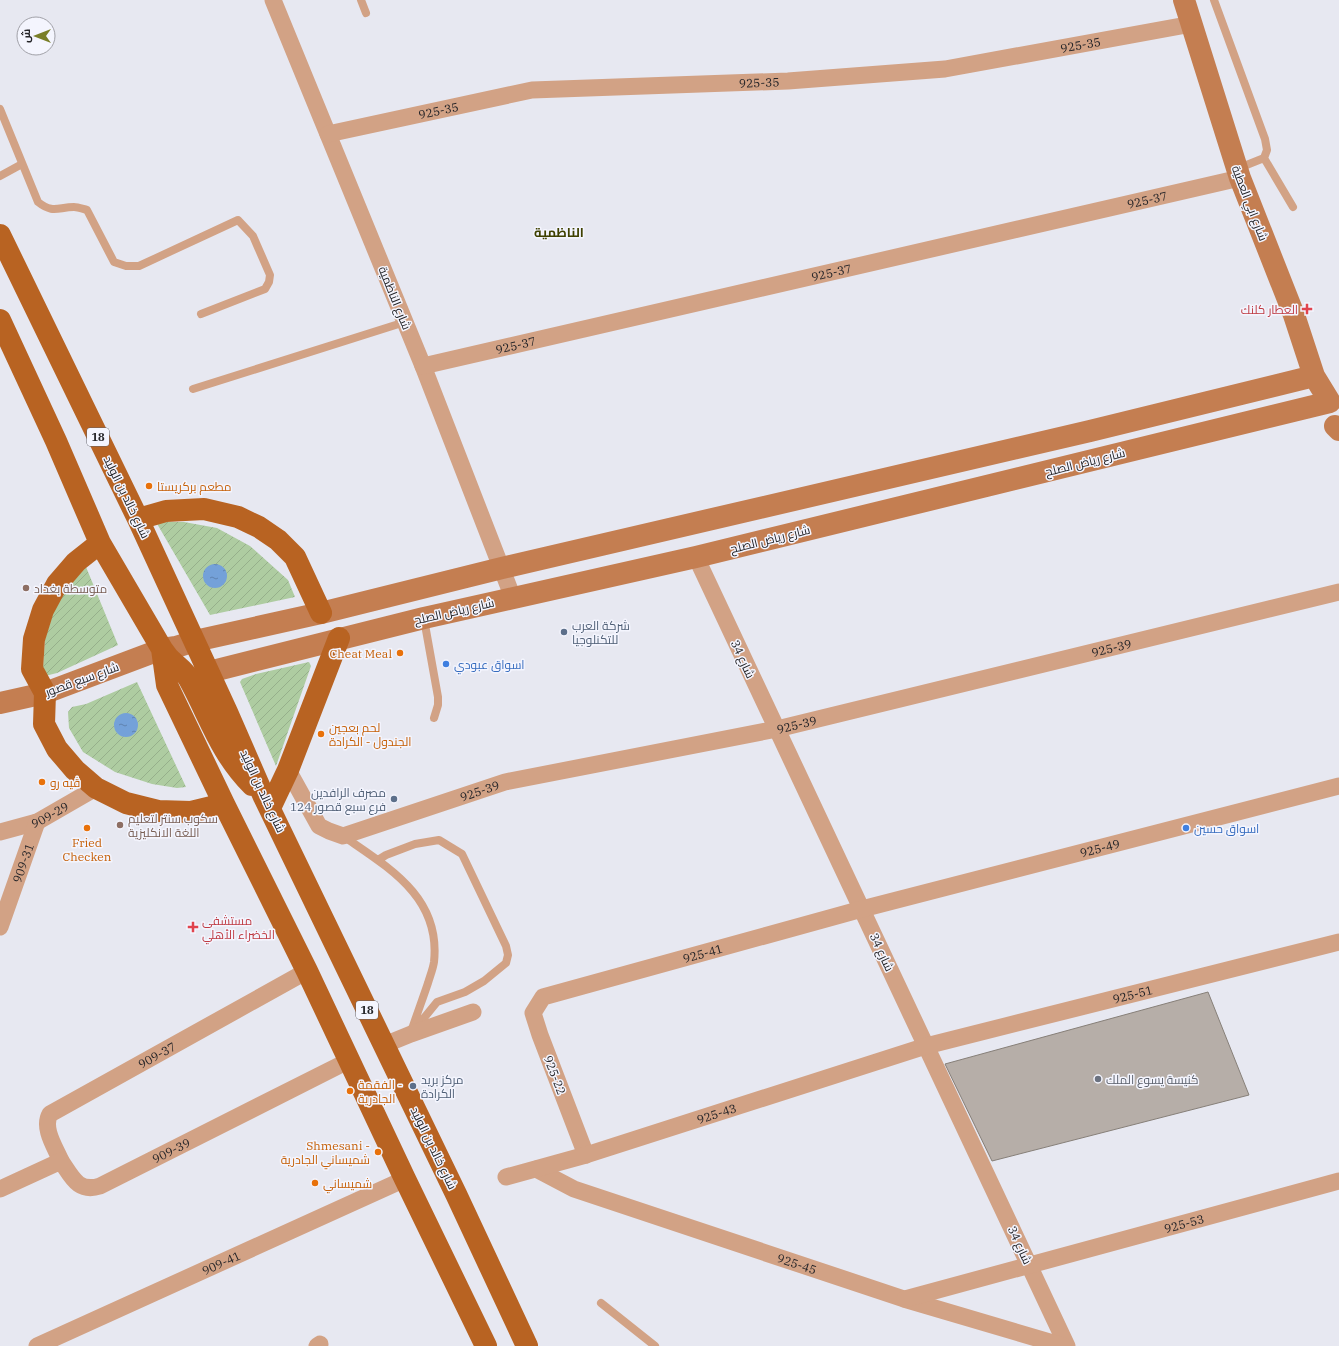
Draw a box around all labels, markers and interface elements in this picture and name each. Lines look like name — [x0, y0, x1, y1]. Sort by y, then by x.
north arrow — [16, 16, 56, 56]
text: ش — [19, 29, 33, 43]
street label: 925-35 — [1059, 33, 1102, 55]
street label: 925-35 — [739, 74, 780, 90]
street label: 925-35 — [417, 99, 460, 122]
street label: شارع ابي العطية — [1226, 163, 1271, 244]
street label: 925-37 — [1126, 188, 1169, 211]
district label: الناظمية — [534, 224, 584, 241]
street label: 925-37 — [810, 260, 853, 284]
street label: شارع الناظمية — [375, 264, 415, 332]
place label: العطار كلنك — [1241, 302, 1298, 317]
marker: العطار كلنك — [1301, 303, 1313, 315]
street label: 925-37 — [494, 333, 537, 357]
road number: 18 — [87, 428, 109, 446]
street label: شارع رياض الصلح — [1043, 445, 1127, 480]
street label: شارع خالد بن الوليد — [100, 453, 153, 541]
place label: مطعم بركريستا — [157, 479, 231, 495]
marker: مطعم بركريستا — [144, 481, 154, 491]
street label: شارع رياض الصلح — [728, 522, 812, 557]
place label: متوسطة بغداد — [34, 581, 107, 596]
marker: متوسطة بغداد — [21, 583, 31, 593]
street label: شارع رياض الصلح — [412, 594, 496, 628]
place label: شركة العرب للتكنلوجيا — [572, 618, 630, 647]
marker: شركة العرب للتكنلوجيا — [559, 627, 569, 637]
street label: 925-39 — [1090, 635, 1133, 660]
street label: شارع 34 — [727, 638, 758, 681]
place label: Cheat Meal — [330, 646, 392, 661]
marker: Cheat Meal — [395, 648, 405, 658]
place label: اسواق عبودي — [454, 657, 525, 675]
street label: شارع سبع قصور — [42, 659, 121, 701]
marker: اسواق عبودي — [441, 659, 451, 669]
street label: 925-39 — [775, 712, 818, 736]
place label: لحم بعجين الجندول - الكرادة — [329, 720, 412, 749]
marker: لحم بعجين الجندول - الكرادة — [316, 729, 326, 739]
street label: شارع خالد بن الوليد — [236, 747, 289, 835]
place label: ڤيه رو — [50, 775, 80, 790]
marker: ڤيه رو — [37, 777, 47, 787]
street label: 925-39 — [458, 777, 501, 804]
place label: مصرف الرافدين فرع سبع قصور 124 — [290, 785, 386, 815]
marker: مصرف الرافدين فرع سبع قصور 124 — [389, 794, 399, 804]
street label: 909-29 — [30, 798, 71, 831]
place label: سكوب سنتر لتعليم اللغة الانكليزية — [128, 811, 218, 840]
marker: سكوب سنتر لتعليم اللغة الانكليزية — [115, 820, 125, 830]
place label: اسواق حسين — [1194, 821, 1259, 836]
marker: Fried Checken — [82, 823, 92, 833]
marker: اسواق حسين — [1181, 823, 1191, 833]
place label: Fried Checken — [63, 835, 112, 864]
street label: 925-49 — [1078, 835, 1121, 860]
street label: 909-31 — [9, 841, 36, 885]
place label: مستشفى الخضراء الأهلي — [202, 913, 275, 945]
marker: مستشفى الخضراء الأهلي — [187, 921, 199, 933]
street label: شارع 34 — [866, 931, 897, 974]
street label: 925-41 — [681, 940, 724, 966]
street label: 925-51 — [1111, 982, 1154, 1006]
road number: 18 — [356, 1001, 378, 1019]
street label: 909-37 — [135, 1038, 178, 1071]
street label: 925-22 — [541, 1053, 569, 1097]
place label: مركز بريد الكرادة — [421, 1072, 464, 1101]
place label: كنيسة يسوع الملك — [1106, 1072, 1199, 1088]
marker: كنيسة يسوع الملك — [1093, 1074, 1103, 1084]
place label: الفقمة - الجادرية — [358, 1077, 402, 1106]
marker: مركز بريد الكرادة — [408, 1081, 418, 1091]
marker: الفقمة - الجادرية — [345, 1086, 355, 1096]
street label: 925-43 — [695, 1100, 738, 1127]
street label: شارع خالد بن الوليد — [407, 1104, 460, 1192]
street label: 909-39 — [149, 1134, 193, 1166]
place label: Shmesani - شميساني الجادرية — [281, 1138, 370, 1170]
marker: Shmesani - شميساني الجادرية — [373, 1147, 383, 1157]
place label: شميساني — [323, 1176, 372, 1194]
marker: شميساني — [310, 1178, 320, 1188]
street label: 925-53 — [1162, 1211, 1205, 1236]
street label: شارع 34 — [1004, 1224, 1035, 1267]
street label: 909-41 — [199, 1247, 243, 1278]
street label: 925-45 — [775, 1250, 819, 1277]

